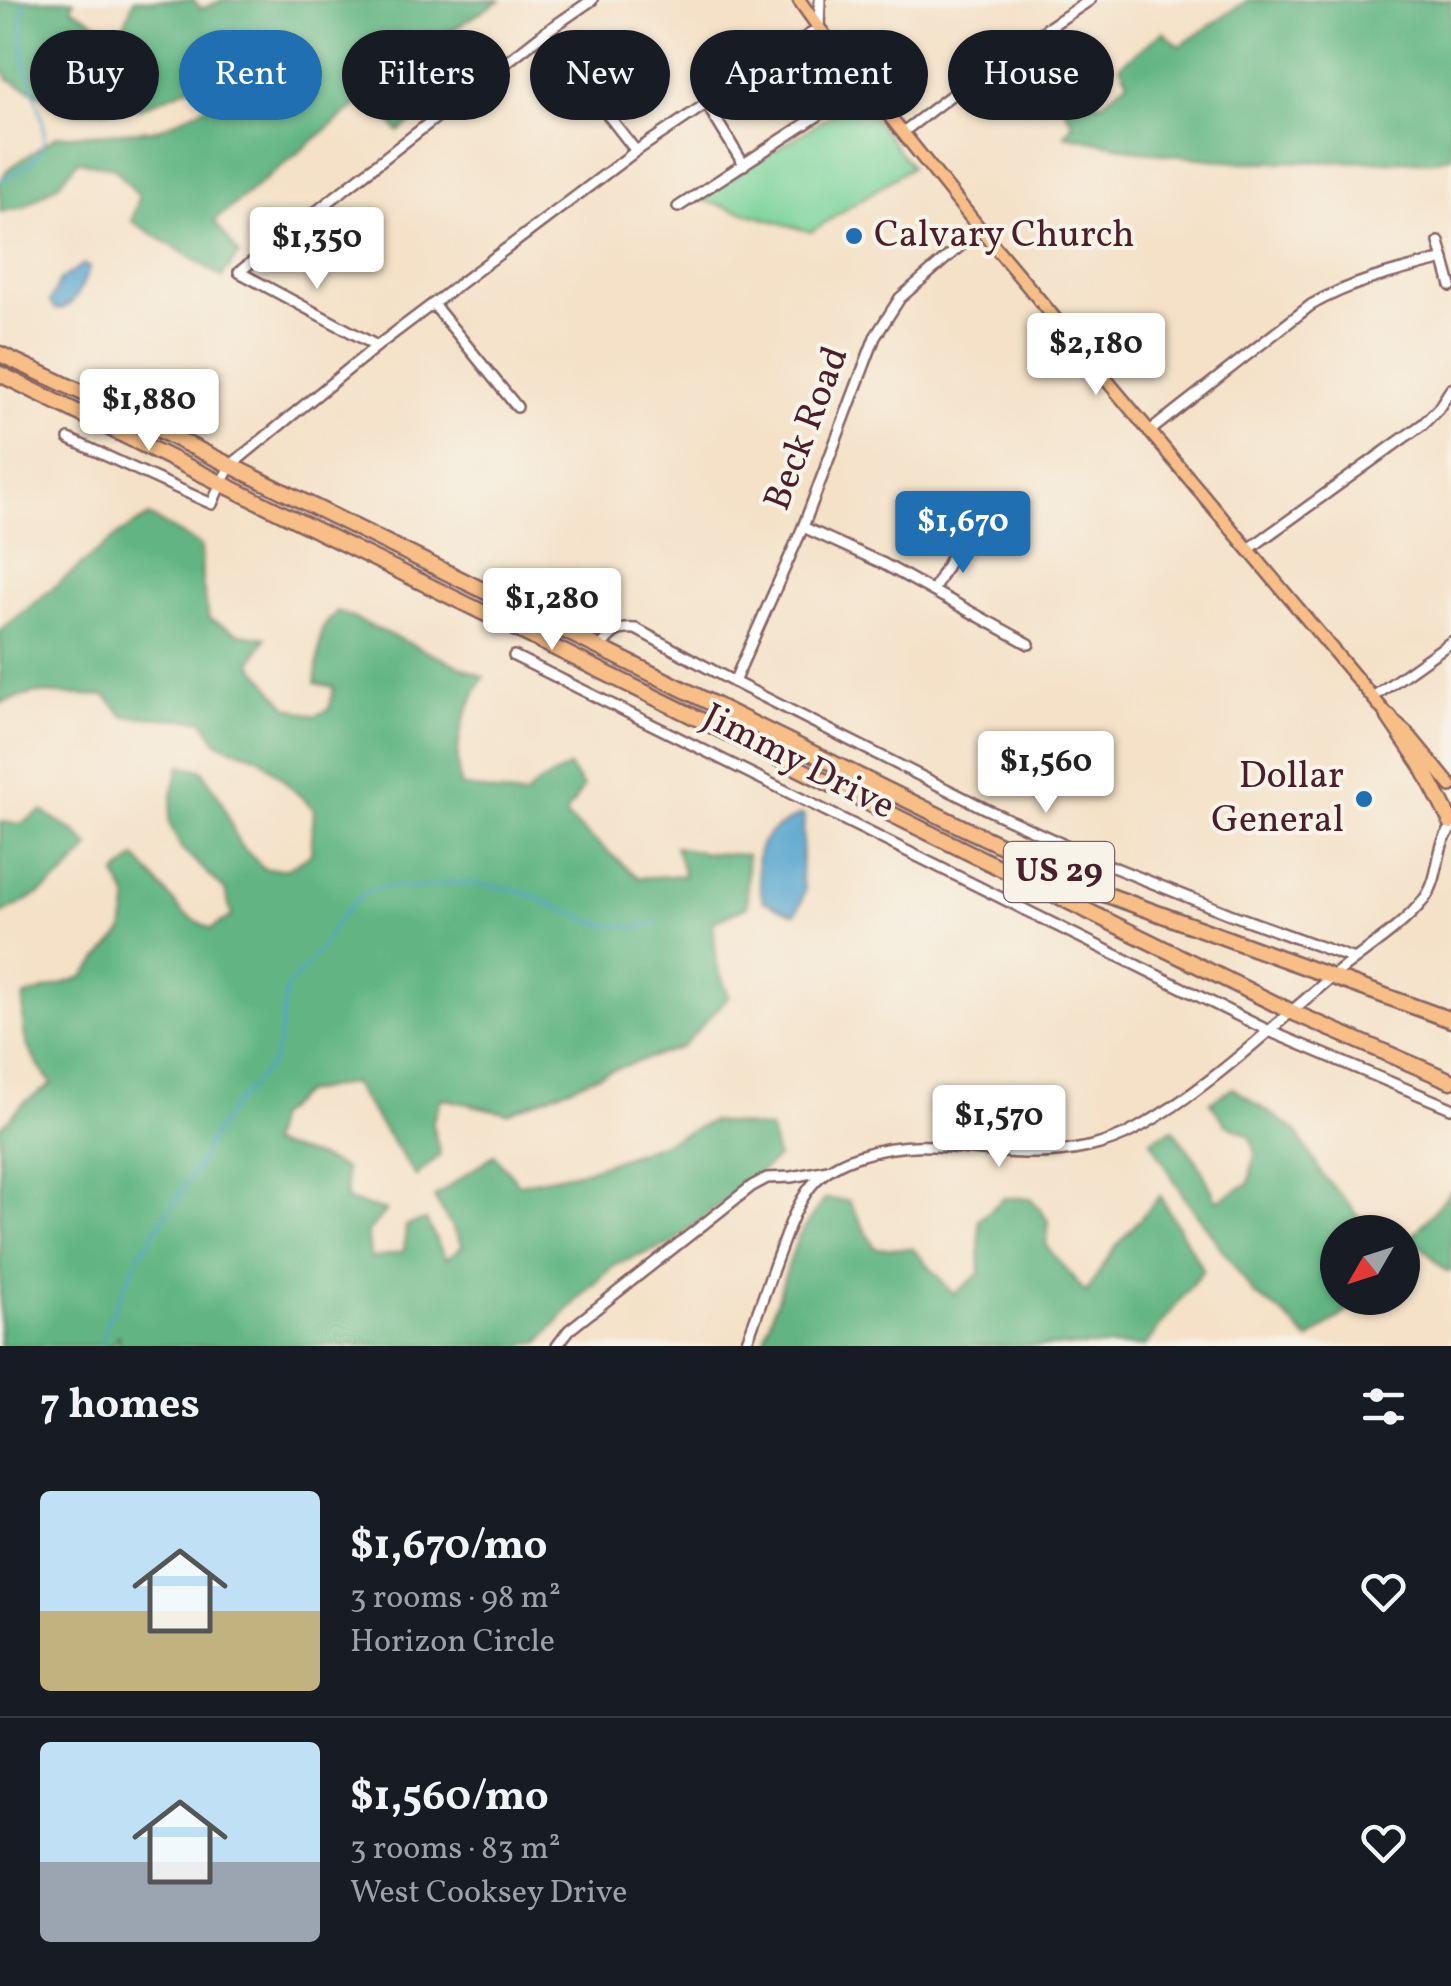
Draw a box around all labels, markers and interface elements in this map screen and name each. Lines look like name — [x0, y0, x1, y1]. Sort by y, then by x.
chip: Buy — [30, 30, 159, 120]
chip: Rent — [179, 30, 322, 120]
chip: Filters — [342, 30, 510, 120]
chip: New — [530, 30, 670, 120]
chip: Apartment — [690, 30, 928, 120]
chip: House — [948, 30, 1114, 120]
pin: $1,350 — [236, 207, 398, 292]
place label: Calvary Church — [874, 210, 1135, 263]
text: $1,350 — [272, 217, 362, 261]
marker: Calvary Church — [843, 225, 865, 247]
pin: $2,180 — [1015, 313, 1177, 398]
text: $2,180 — [1049, 323, 1143, 367]
street label: Beck Road — [752, 339, 864, 519]
pin: $1,880 — [68, 369, 230, 454]
text: $1,880 — [102, 379, 196, 423]
pin: $1,670 — [882, 491, 1044, 576]
text: $1,670 — [917, 501, 1009, 545]
pin: $1,280 — [471, 568, 633, 653]
text: $1,280 — [505, 578, 599, 622]
street label: Jimmy Drive — [693, 692, 903, 834]
pin: $1,560 — [965, 731, 1127, 816]
text: $1,560 — [1000, 741, 1092, 785]
place label: Dollar General — [1211, 751, 1344, 848]
marker: Dollar General — [1353, 788, 1375, 810]
road number: US 29 — [1004, 842, 1114, 902]
pin: $1,570 — [918, 1085, 1080, 1170]
text: $1,570 — [955, 1095, 1043, 1139]
north arrow — [1320, 1215, 1420, 1315]
map controls — [1320, 1215, 1420, 1315]
text: 7 homes — [40, 1377, 200, 1436]
icon: filters — [1356, 1379, 1411, 1434]
text: $1,670/mo — [350, 1518, 548, 1577]
icon: home — [120, 1531, 240, 1651]
icon: heart — [1356, 1564, 1411, 1619]
text: 3 rooms · 98 m² — [350, 1577, 561, 1621]
text: Horizon Circle — [350, 1621, 555, 1665]
text: $1,560/mo — [350, 1769, 549, 1828]
icon: home — [120, 1782, 240, 1902]
icon: heart — [1356, 1815, 1411, 1870]
text: 3 rooms · 83 m² — [350, 1828, 561, 1872]
text: West Cooksey Drive — [350, 1872, 628, 1916]

